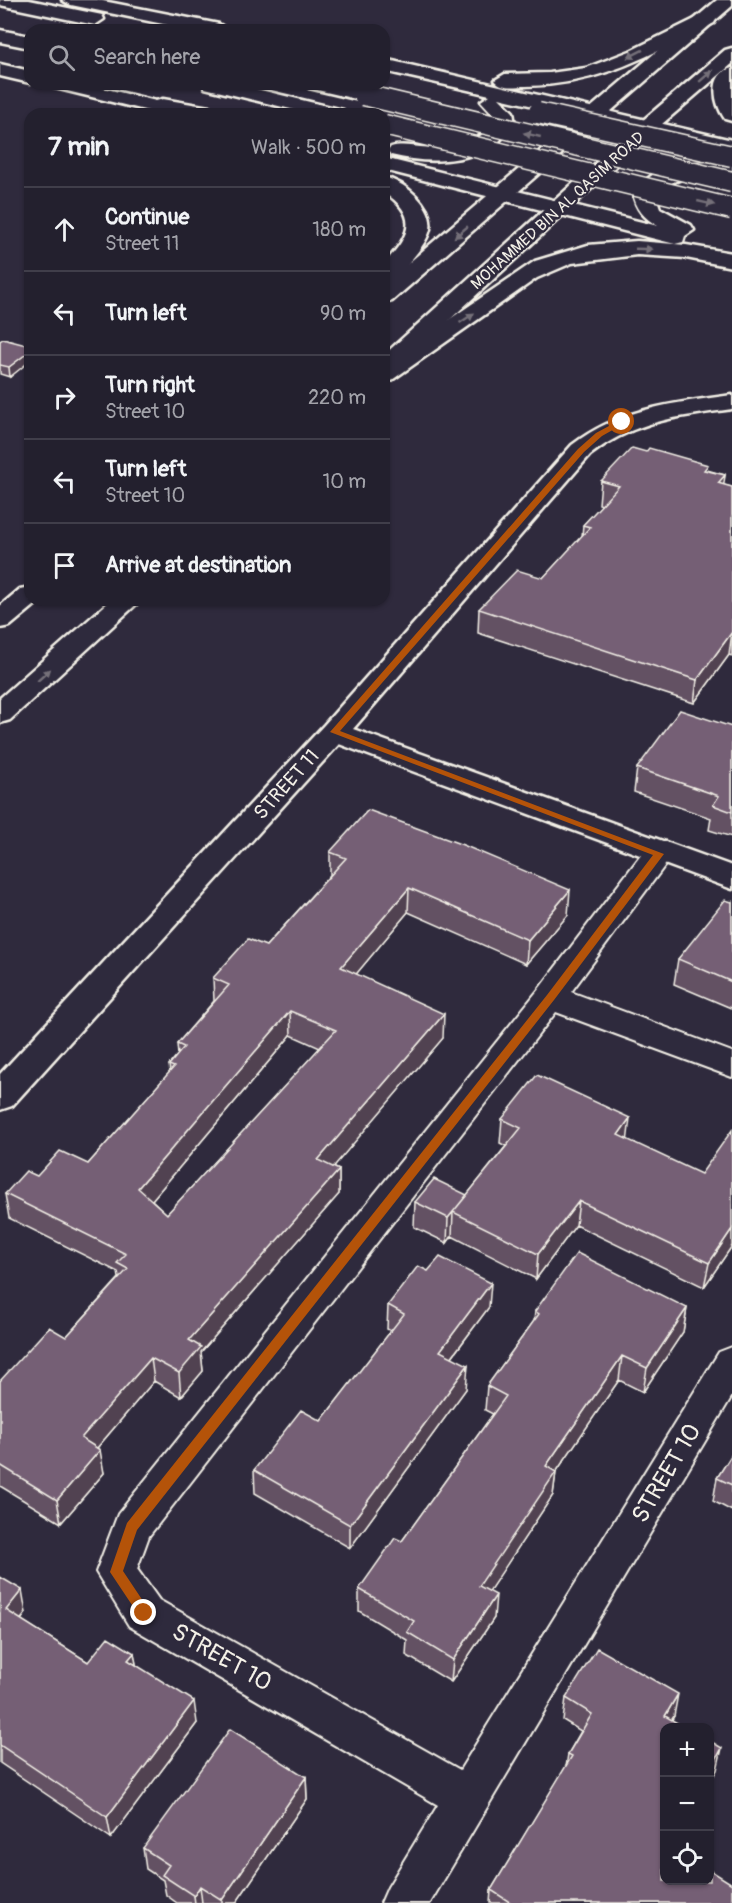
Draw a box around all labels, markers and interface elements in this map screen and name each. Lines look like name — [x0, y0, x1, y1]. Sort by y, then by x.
search box — [24, 24, 390, 90]
icon: search — [45, 41, 78, 74]
text: Search here — [93, 43, 200, 71]
one-way arrow — [627, 49, 644, 58]
one-way arrow — [698, 70, 713, 83]
street label: MOHAMMED BIN AL QASIM ROAD — [467, 127, 649, 294]
one-way arrow — [523, 129, 541, 139]
text: 7 min — [48, 131, 110, 163]
text: Walk · 500 m — [251, 135, 366, 160]
one-way arrow — [697, 198, 716, 208]
text: Continue — [105, 203, 189, 231]
icon: ahead — [48, 213, 81, 246]
text: 180 m — [312, 217, 366, 242]
one-way arrow — [453, 225, 468, 237]
text: Street 11 — [105, 231, 179, 256]
one-way arrow — [634, 245, 653, 254]
icon: left — [48, 297, 81, 330]
text: Turn left — [105, 299, 187, 327]
text: 90 m — [320, 301, 366, 326]
one-way arrow — [459, 313, 475, 324]
text: Turn right — [105, 371, 195, 399]
icon: right — [48, 381, 81, 414]
text: 220 m — [308, 385, 366, 410]
text: Street 10 — [105, 399, 185, 424]
route start — [608, 408, 634, 434]
text: Turn left — [105, 455, 187, 483]
icon: left — [48, 465, 81, 498]
text: 10 m — [322, 469, 366, 494]
text: Street 10 — [105, 483, 185, 508]
icon: arrive — [48, 549, 81, 582]
text: Arrive at destination — [105, 551, 291, 579]
one-way arrow — [36, 668, 51, 682]
street label: STREET 11 — [248, 744, 325, 825]
street label: STREET 10 — [626, 1418, 707, 1528]
route end — [130, 1599, 156, 1625]
street label: STREET 10 — [167, 1617, 277, 1698]
map controls — [660, 1723, 714, 1885]
button: + — [660, 1723, 714, 1777]
button: − — [660, 1777, 714, 1831]
button: locate — [660, 1831, 714, 1885]

